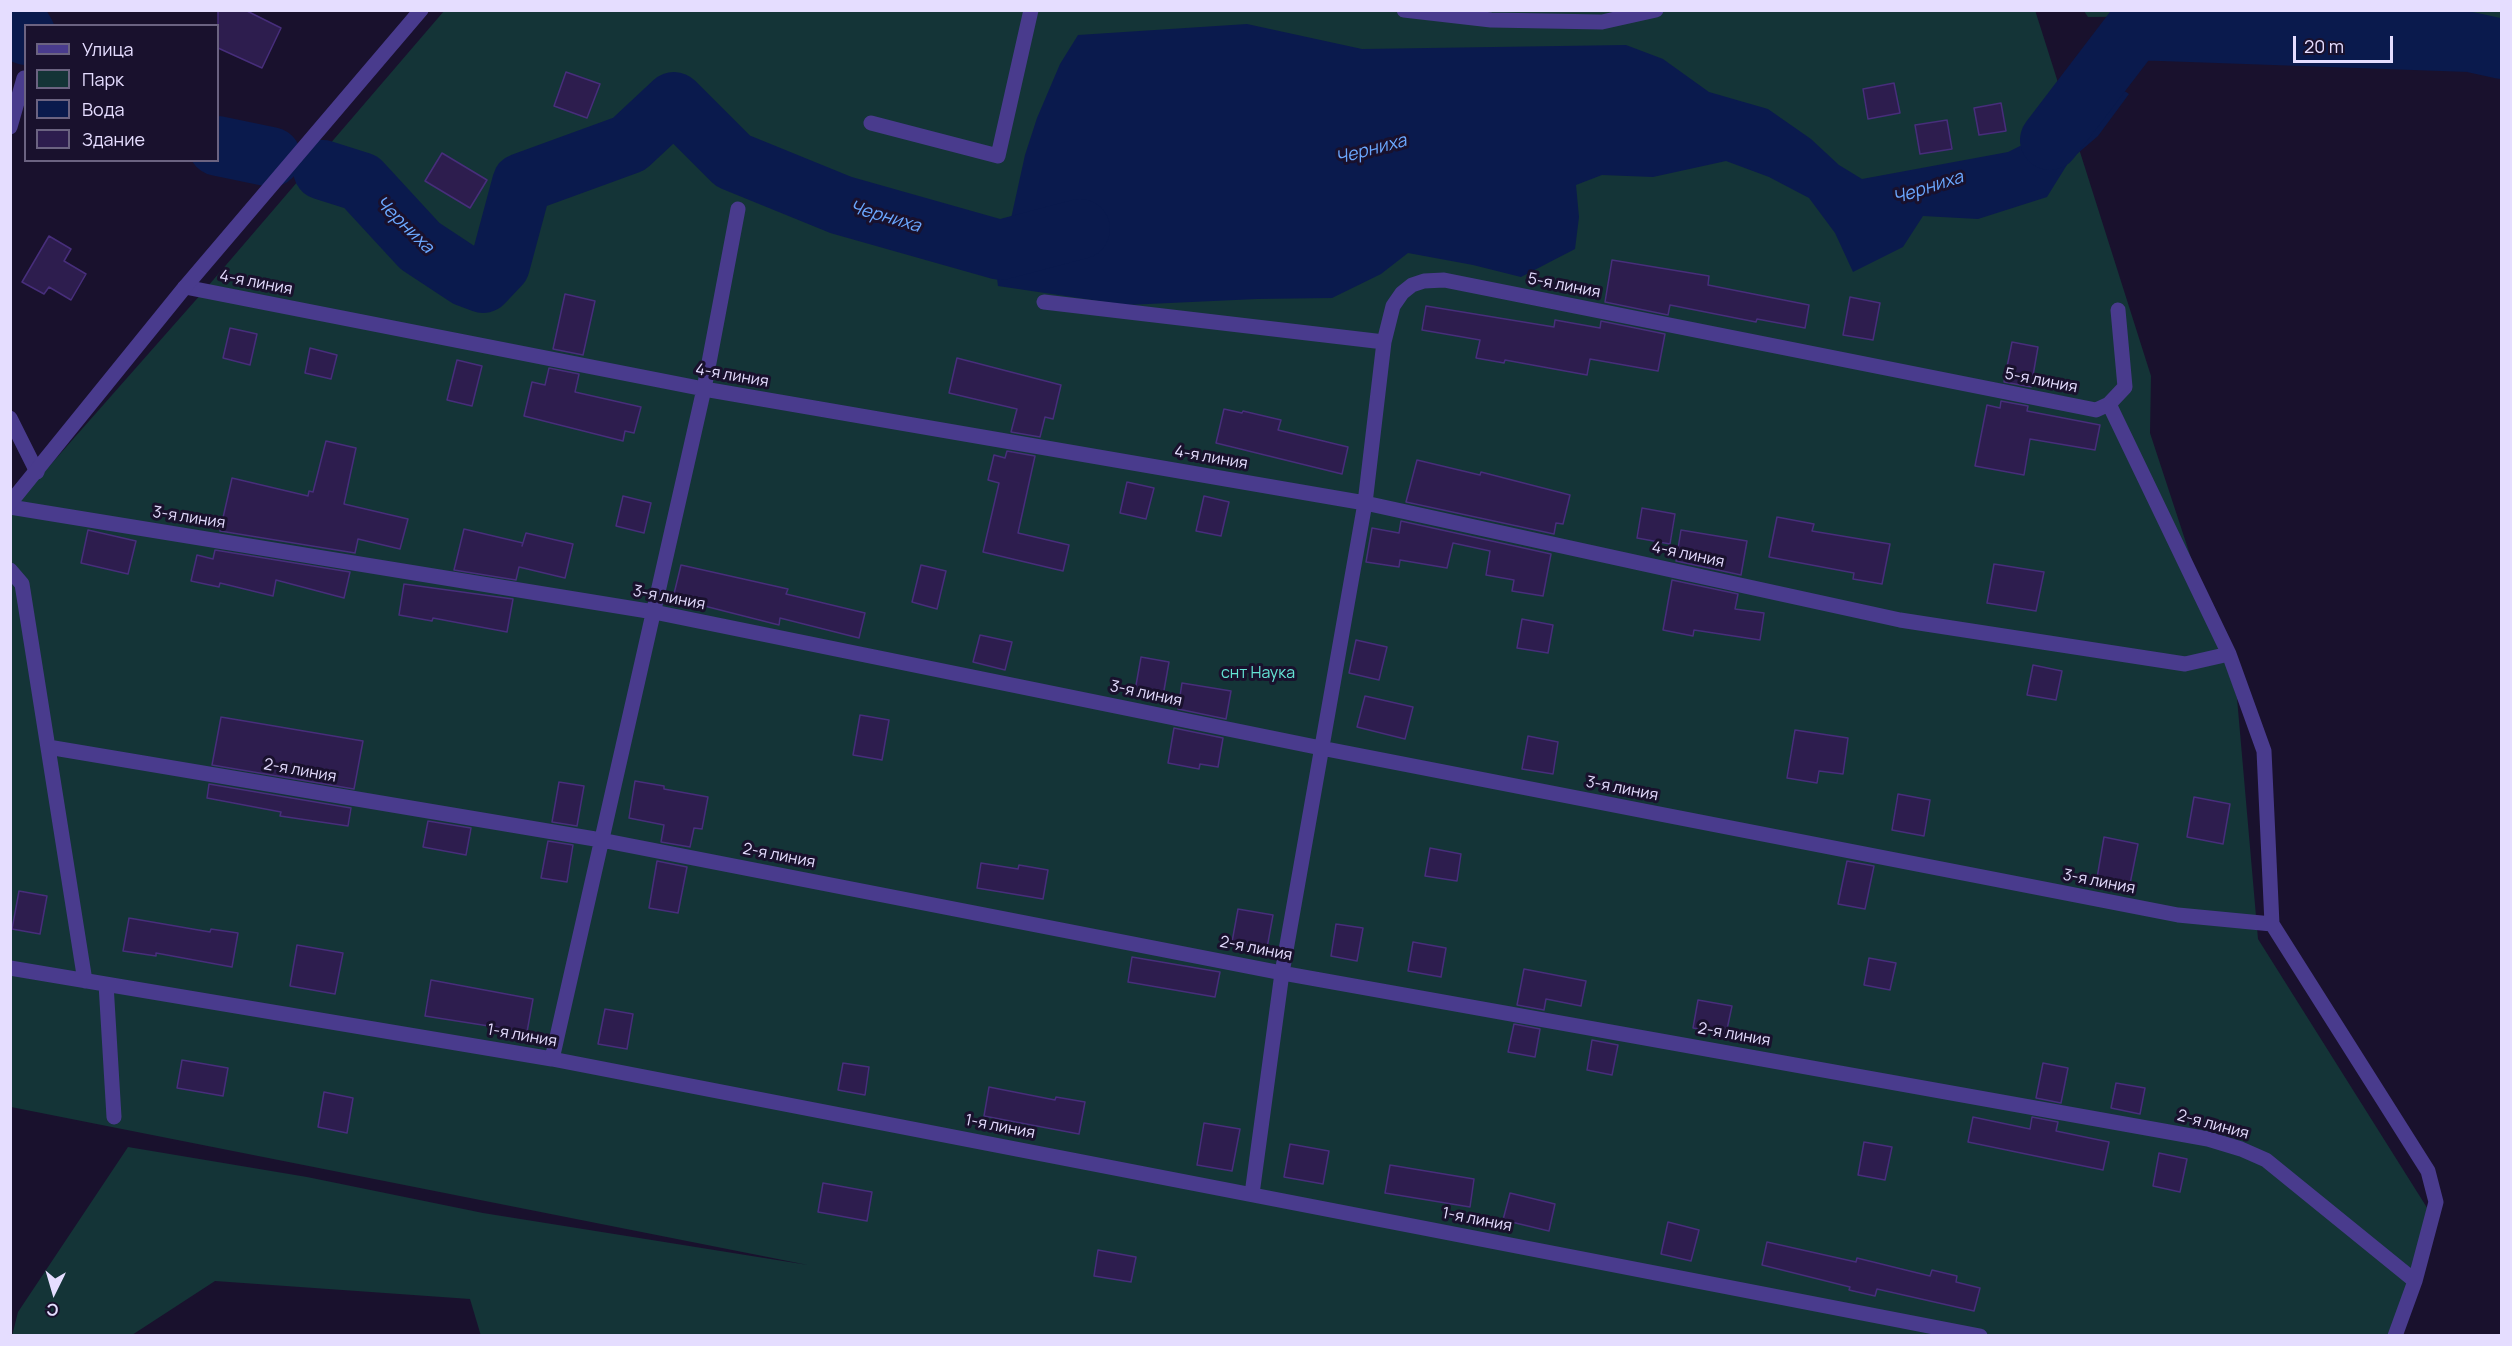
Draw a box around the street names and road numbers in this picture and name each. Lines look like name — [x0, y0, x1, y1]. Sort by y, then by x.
street label: 4-я линия — [218, 267, 294, 299]
street label: 5-я линия — [1526, 270, 1602, 302]
street label: 4-я линия — [694, 360, 770, 392]
street label: 5-я линия — [2003, 365, 2079, 397]
street label: 4-я линия — [1173, 442, 1249, 474]
street label: 3-я линия — [151, 503, 227, 533]
street label: 4-я линия — [1650, 538, 1726, 572]
street label: 3-я линия — [631, 582, 707, 614]
street label: 3-я линия — [1108, 677, 1184, 711]
street label: 2-я линия — [262, 755, 338, 787]
street label: 3-я линия — [1584, 773, 1660, 805]
street label: 2-я линия — [741, 840, 817, 872]
street label: 3-я линия — [2061, 866, 2137, 898]
street label: 2-я линия — [1218, 933, 1294, 965]
street label: 2-я линия — [1696, 1019, 1772, 1051]
street label: 1-я линия — [486, 1020, 558, 1052]
street label: 2-я линия — [2175, 1106, 2251, 1144]
street label: 1-я линия — [963, 1111, 1037, 1143]
street label: 1-я линия — [1440, 1204, 1514, 1236]

